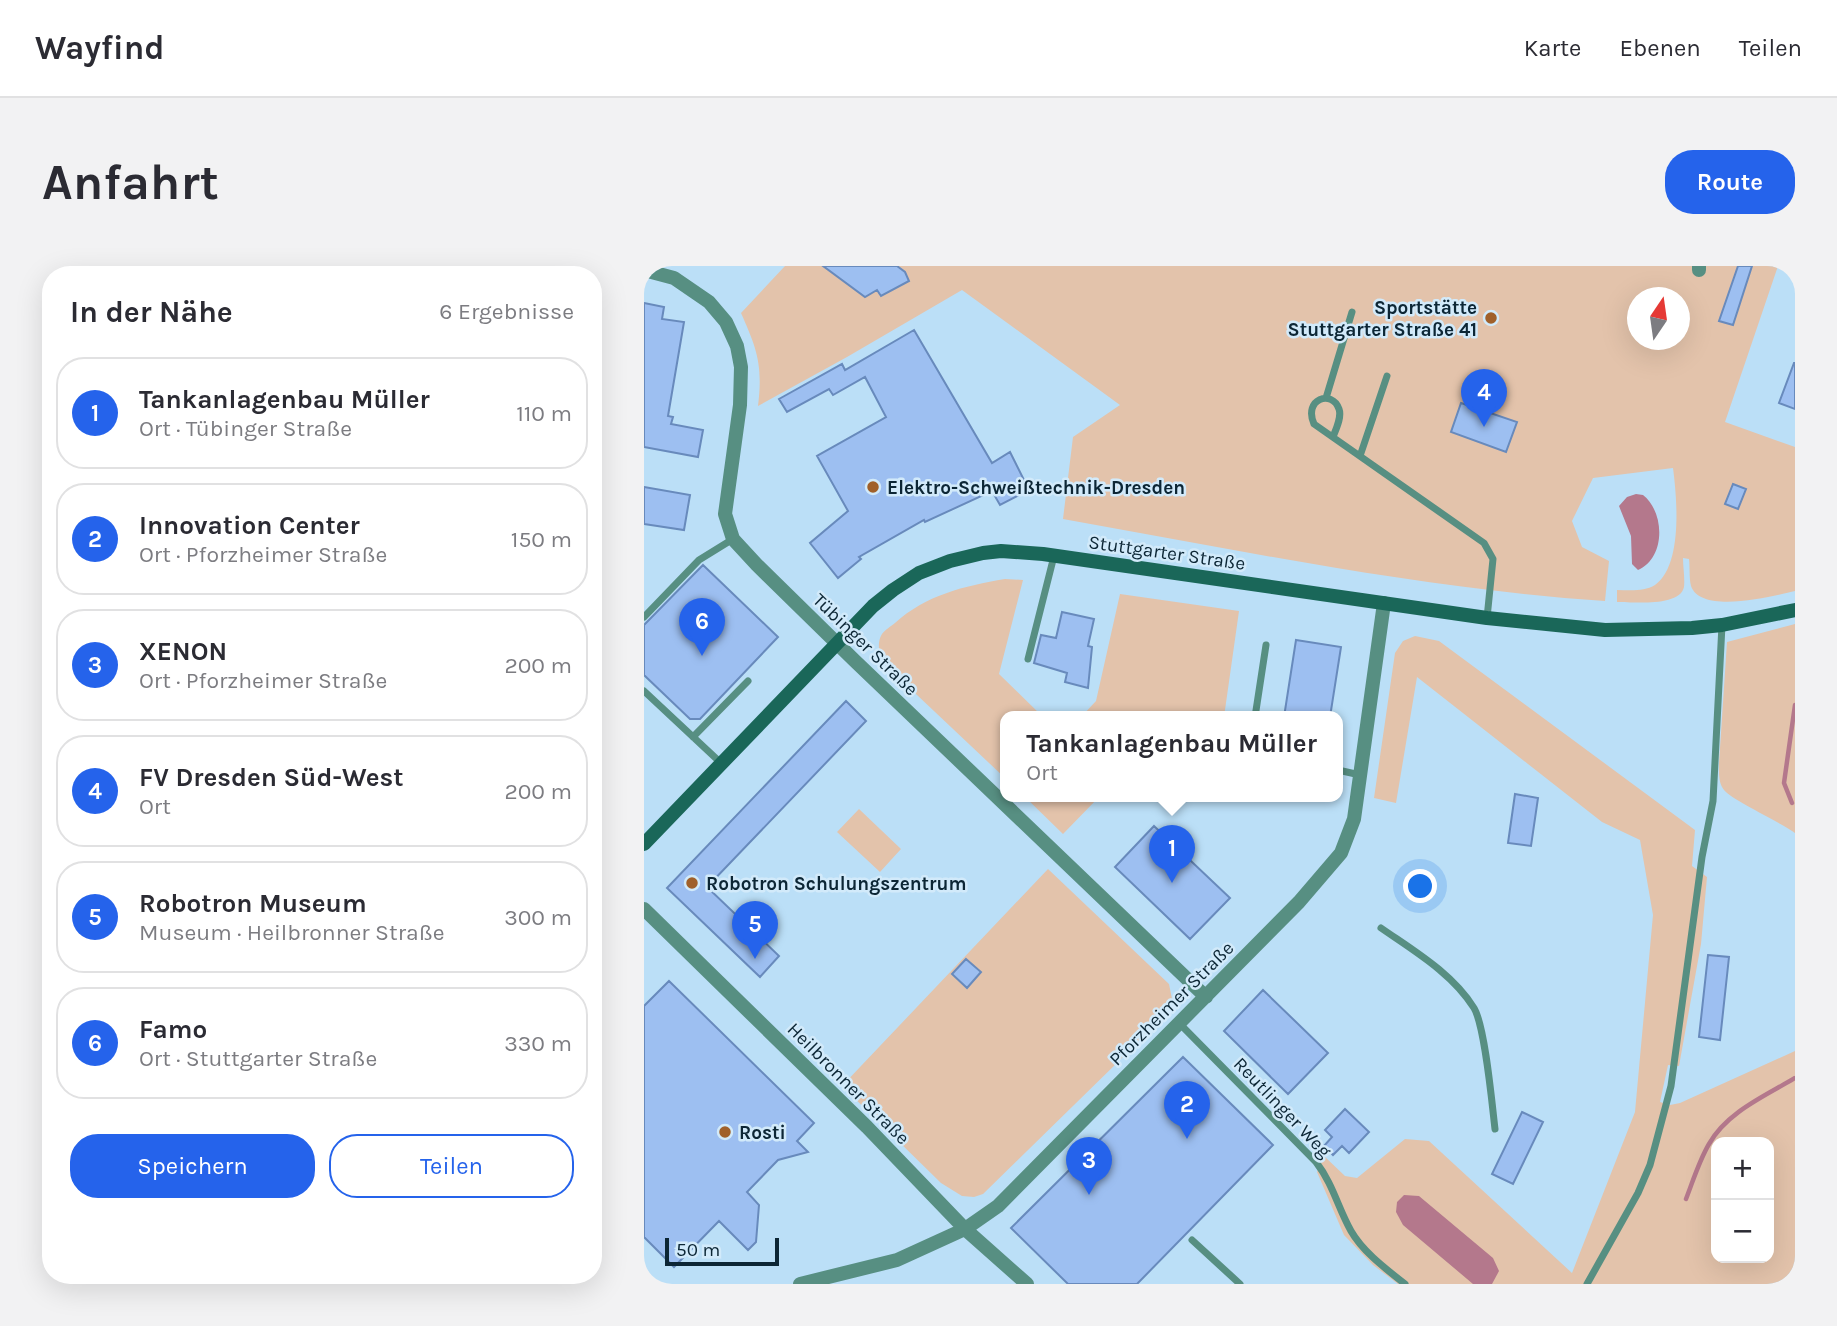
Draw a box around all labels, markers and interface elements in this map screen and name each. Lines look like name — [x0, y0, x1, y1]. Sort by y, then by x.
text: Wayfind — [35, 29, 165, 67]
text: Karte — [1524, 34, 1581, 62]
text: Ebenen — [1619, 34, 1701, 62]
text: Teilen — [1739, 34, 1802, 62]
button: Route — [1665, 150, 1795, 214]
text: Anfahrt — [42, 154, 219, 211]
north arrow — [1627, 287, 1690, 350]
text: In der Nähe — [70, 294, 233, 330]
place label: Sportstätte Stuttgarter Straße 41 — [1288, 297, 1477, 341]
text: 6 Ergebnisse — [439, 298, 574, 325]
marker: Sportstätte Stuttgarter Straße 41 — [1483, 310, 1499, 326]
pin: 4 — [1461, 369, 1507, 427]
text: Tankanlagenbau Müller — [139, 384, 430, 415]
text: 1 — [91, 400, 99, 427]
text: 110 m — [516, 400, 572, 427]
text: Ort · Tübinger Straße — [139, 415, 352, 442]
place label: Elektro-Schweißtechnik-Dresden — [887, 477, 1185, 499]
marker: Elektro-Schweißtechnik-Dresden — [865, 479, 881, 495]
text: Innovation Center — [139, 510, 360, 541]
text: 2 — [88, 526, 102, 553]
text: 150 m — [511, 526, 572, 553]
street label: Stuttgarter Straße — [1087, 531, 1247, 575]
text: Ort · Pforzheimer Straße — [139, 541, 387, 568]
street label: Tübinger Straße — [808, 589, 922, 700]
pin: 6 — [679, 598, 725, 656]
text: XENON — [139, 636, 227, 667]
text: 3 — [88, 652, 102, 679]
text: 200 m — [504, 652, 572, 679]
text: Ort · Pforzheimer Straße — [139, 667, 387, 694]
popup — [1000, 711, 1343, 802]
text: Tankanlagenbau Müller — [1026, 728, 1317, 759]
text: Ort — [1026, 759, 1058, 786]
text: FV Dresden Süd-West — [139, 762, 403, 793]
text: 4 — [88, 778, 102, 805]
text: 200 m — [504, 778, 572, 805]
text: Ort — [139, 793, 171, 820]
pin: 1 — [1149, 825, 1195, 883]
your location — [1403, 869, 1437, 903]
place label: Robotron Schulungszentrum — [706, 873, 967, 895]
marker: Robotron Schulungszentrum — [684, 875, 700, 891]
text: Robotron Museum — [139, 888, 367, 919]
pin: 5 — [732, 901, 778, 959]
text: 5 — [88, 904, 102, 931]
text: 300 m — [504, 904, 572, 931]
text: Museum · Heilbronner Straße — [139, 919, 445, 946]
street label: Pforzheimer Straße — [1105, 937, 1238, 1070]
text: Famo — [139, 1014, 207, 1045]
street label: Heilbronner Straße — [783, 1018, 914, 1149]
text: 6 — [88, 1030, 102, 1057]
text: 330 m — [504, 1030, 572, 1057]
text: Ort · Stuttgarter Straße — [139, 1045, 377, 1072]
street label: Reutlinger Weg — [1229, 1053, 1336, 1163]
pin: 2 — [1164, 1081, 1210, 1139]
place label: Rosti — [739, 1122, 786, 1144]
marker: Rosti — [717, 1124, 733, 1140]
button: Speichern — [70, 1134, 315, 1198]
button: Teilen — [329, 1134, 574, 1198]
pin: 3 — [1066, 1137, 1112, 1195]
map controls — [1711, 1137, 1774, 1263]
button: + — [1711, 1137, 1774, 1200]
button: − — [1711, 1200, 1774, 1263]
scale bar — [665, 1235, 779, 1267]
text: 50 m — [676, 1239, 720, 1261]

